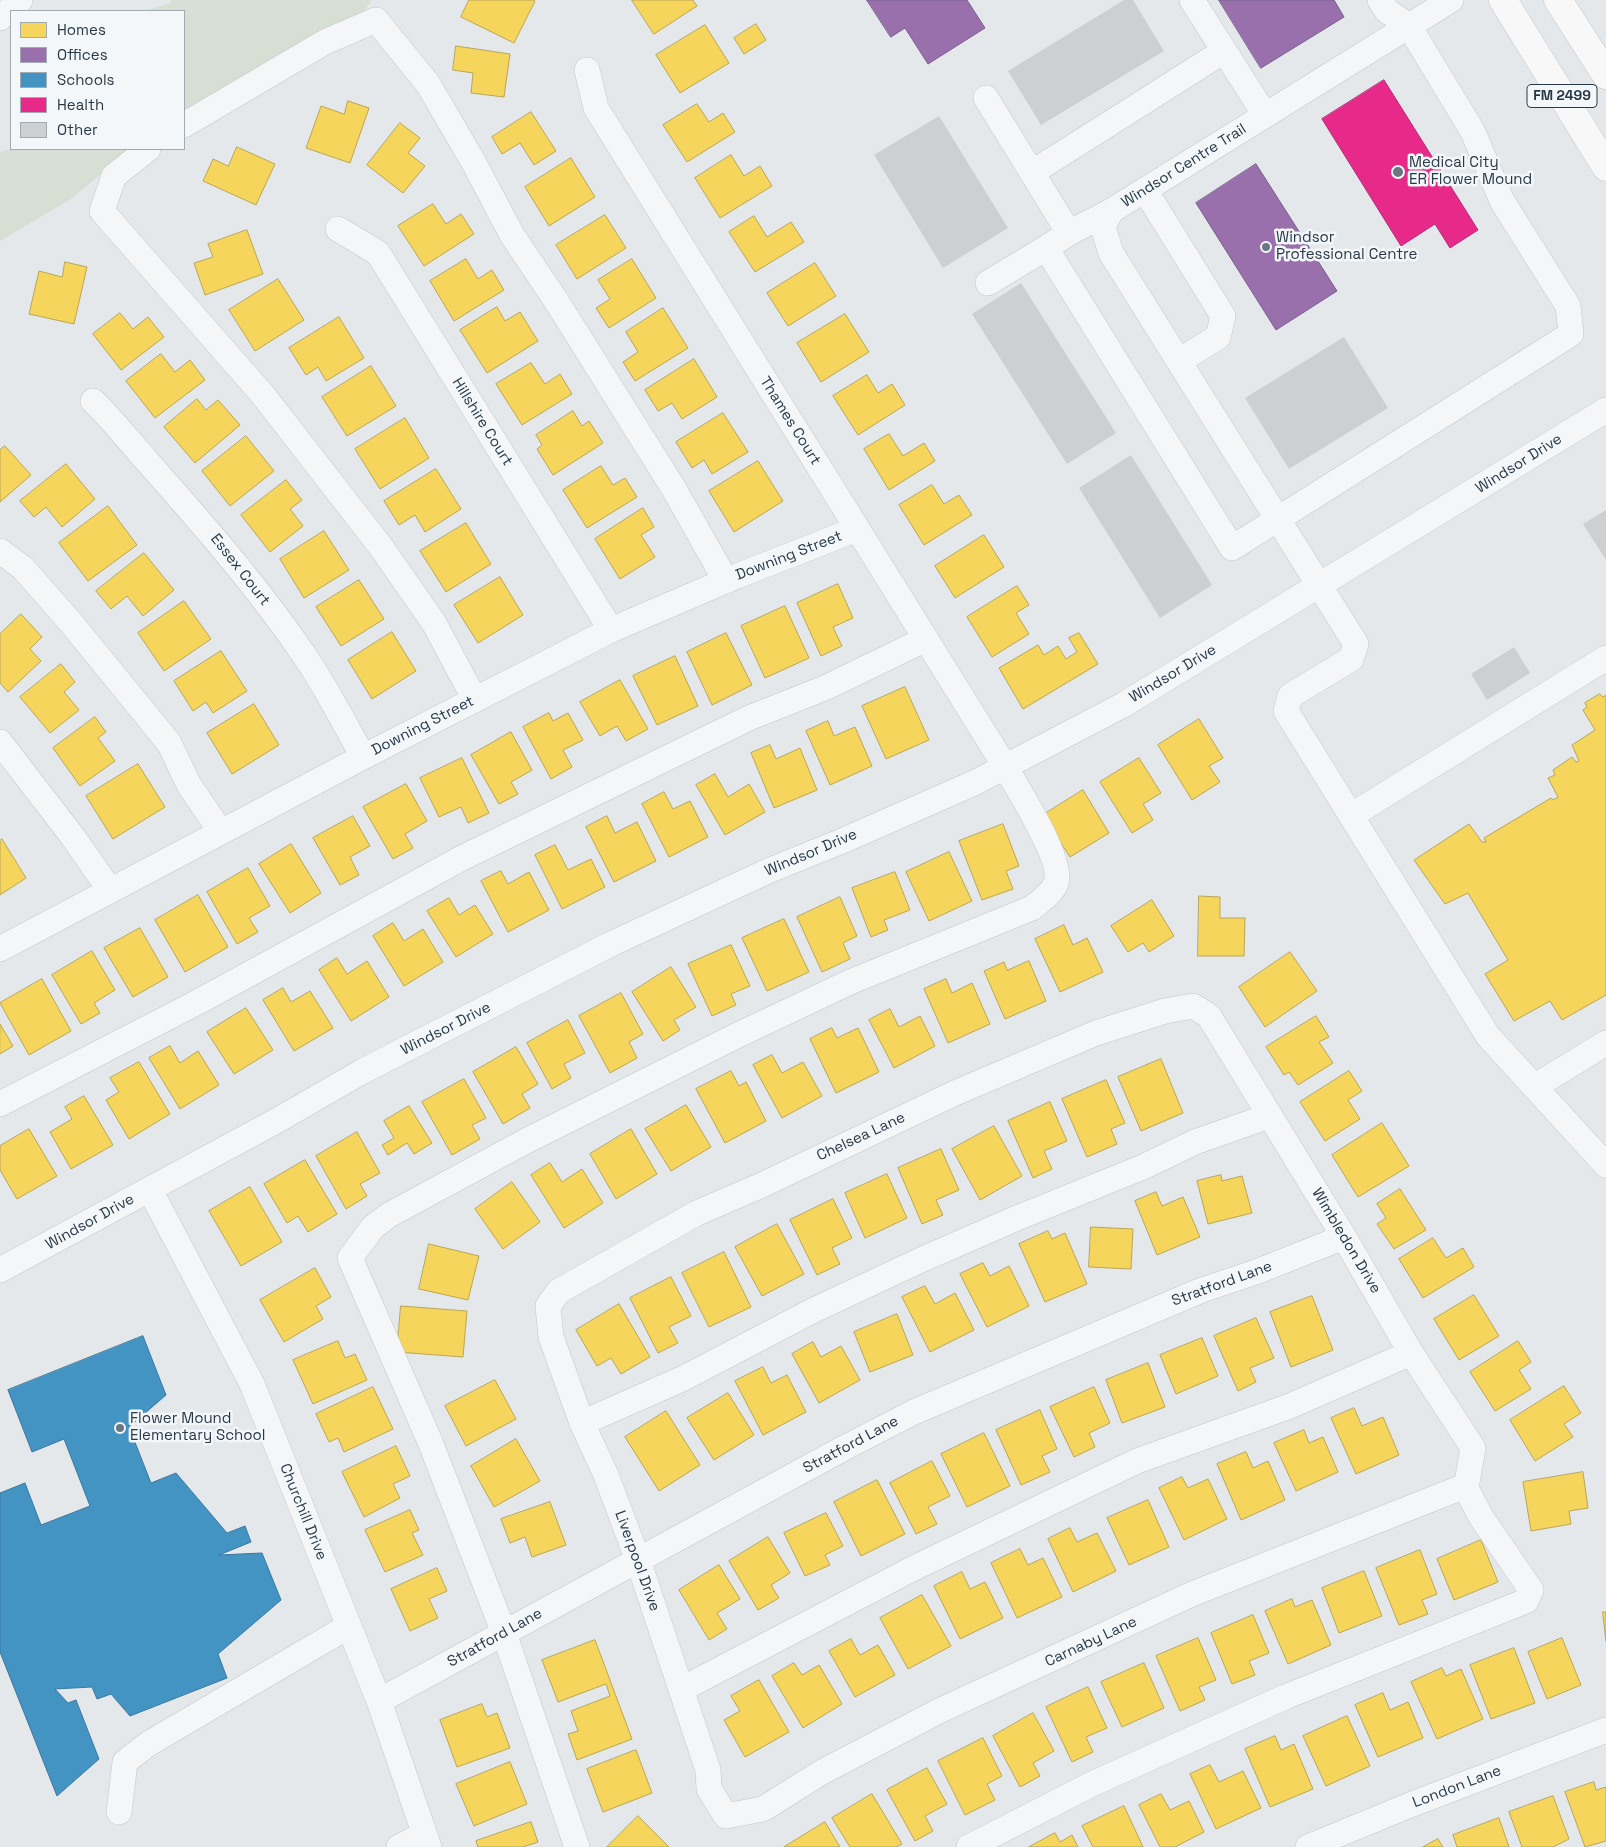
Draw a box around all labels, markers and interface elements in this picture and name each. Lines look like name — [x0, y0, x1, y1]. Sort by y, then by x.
legend — [10, 10, 185, 150]
text: Homes — [57, 20, 106, 39]
text: Offices — [57, 45, 108, 64]
text: Schools — [57, 70, 114, 89]
road number: FM 2499 — [1527, 84, 1597, 108]
text: Health — [57, 95, 104, 114]
text: Other — [57, 120, 98, 139]
street label: Windsor Centre Trail — [1118, 120, 1250, 212]
place label: Medical City ER Flower Mound — [1409, 154, 1532, 189]
marker: Medical City ER Flower Mound — [1391, 165, 1405, 179]
place label: Windsor Professional Centre — [1276, 229, 1417, 264]
marker: Windsor Professional Centre — [1260, 241, 1272, 253]
street label: Thames Court — [756, 373, 824, 469]
street label: Hillshire Court — [448, 375, 516, 469]
street label: Windsor Drive — [1473, 430, 1565, 498]
street label: Downing Street — [733, 527, 845, 585]
street label: Essex Court — [206, 531, 274, 609]
street label: Windsor Drive — [1126, 641, 1220, 707]
street label: Downing Street — [369, 692, 477, 760]
street label: Windsor Drive — [762, 826, 860, 880]
street label: Windsor Drive — [398, 999, 494, 1059]
street label: Chelsea Lane — [814, 1109, 908, 1165]
street label: Wimbledon Drive — [1307, 1185, 1385, 1297]
street label: Windsor Drive — [43, 1190, 137, 1254]
street label: Stratford Lane — [1169, 1258, 1275, 1310]
place label: Flower Mound Elementary School — [130, 1410, 266, 1445]
street label: Stratford Lane — [800, 1412, 902, 1478]
marker: Flower Mound Elementary School — [114, 1422, 126, 1434]
street label: Churchill Drive — [276, 1461, 330, 1563]
street label: Liverpool Drive — [610, 1508, 664, 1614]
street label: Stratford Lane — [445, 1605, 545, 1671]
street label: Carnaby Lane — [1042, 1613, 1140, 1671]
street label: London Lane — [1410, 1762, 1504, 1812]

